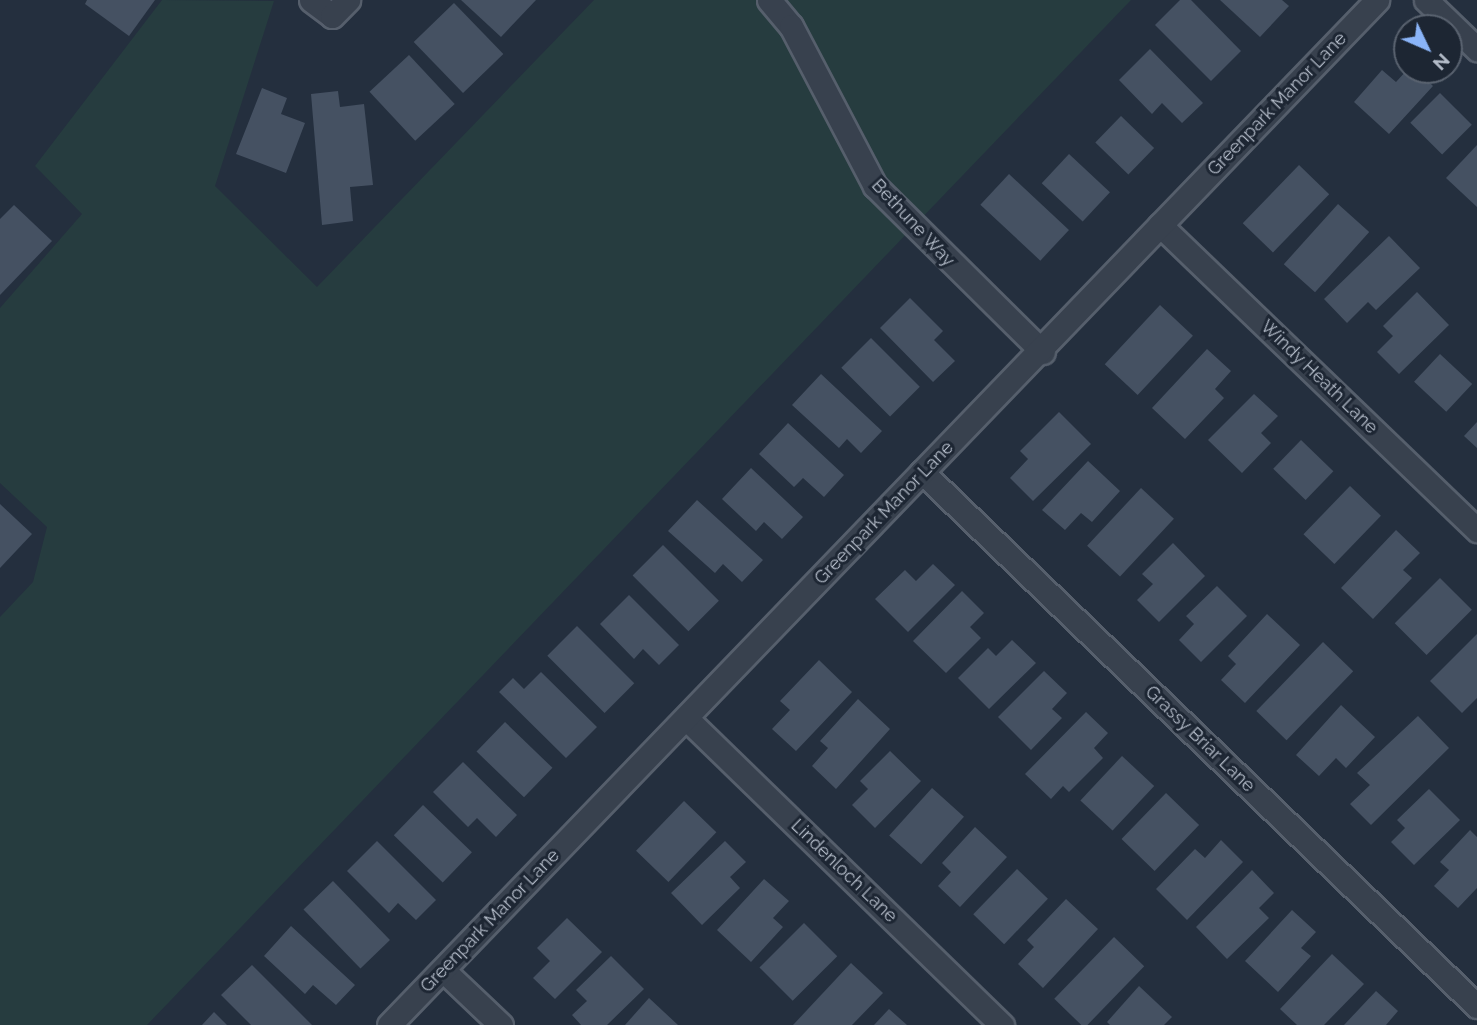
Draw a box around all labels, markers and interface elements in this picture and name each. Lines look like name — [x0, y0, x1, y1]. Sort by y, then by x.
north arrow — [1393, 14, 1463, 84]
street label: Greenpark Manor Lane — [1203, 28, 1351, 180]
text: N — [1429, 49, 1455, 75]
street label: Bethune Way — [867, 174, 959, 272]
street label: Windy Heath Lane — [1256, 315, 1382, 439]
street label: Greenpark Manor Lane — [810, 437, 958, 589]
street label: Grassy Briar Lane — [1140, 681, 1260, 797]
street label: Lindenloch Lane — [786, 815, 902, 927]
street label: Greenpark Manor Lane — [416, 845, 564, 997]

